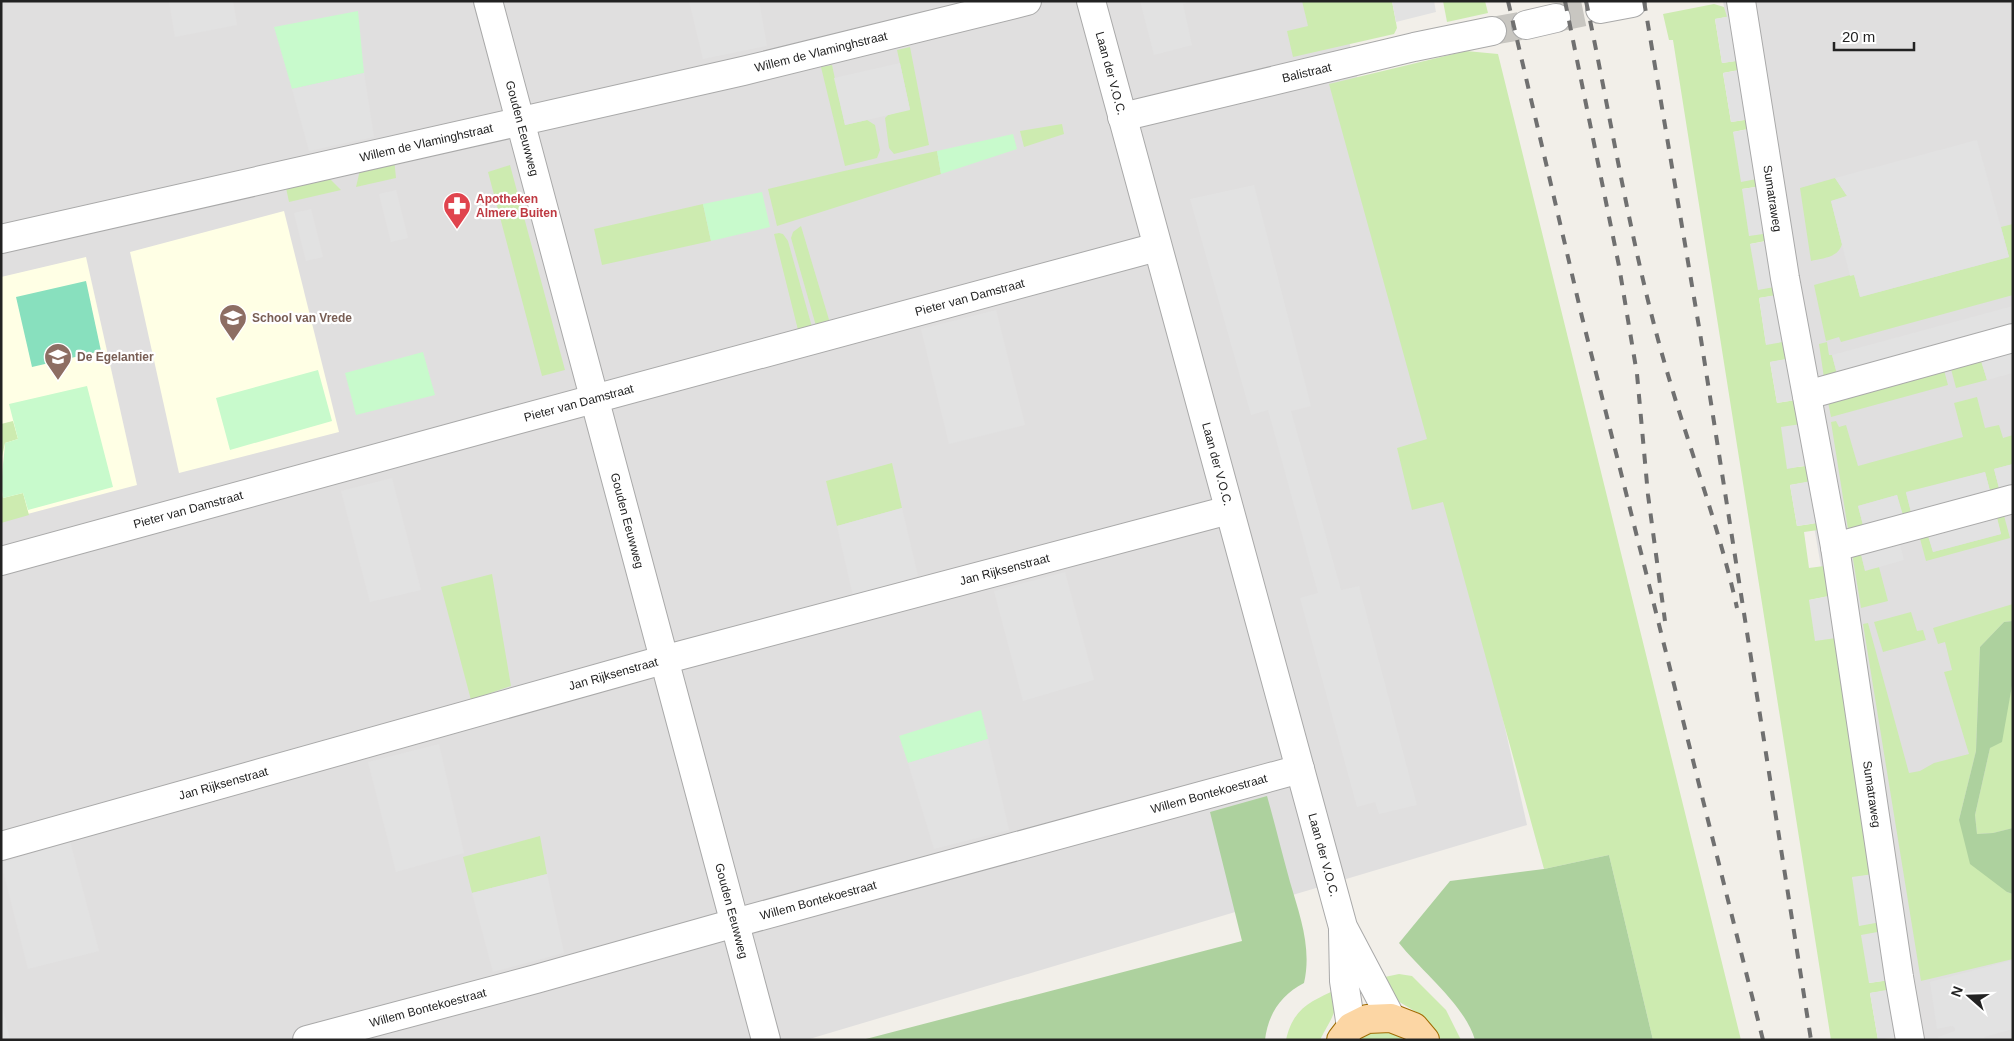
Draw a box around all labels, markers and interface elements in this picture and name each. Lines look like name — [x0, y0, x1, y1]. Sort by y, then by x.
scale bar — [1834, 20, 1914, 52]
text: 20 m — [1842, 28, 1875, 45]
street label: Willem de Vlaminghstraat — [753, 29, 889, 75]
street label: Laan der V.O.C. — [1093, 30, 1129, 117]
street label: Balistraat — [1281, 60, 1333, 85]
street label: Gouden Eeuwweg — [503, 79, 542, 178]
street label: Willem de Vlaminghstraat — [358, 121, 495, 165]
street label: Sumatraweg — [1760, 164, 1785, 233]
pharmacy icon: Apotheken Almere Buiten — [442, 191, 472, 230]
place label: Apotheken Almere Buiten — [476, 192, 557, 220]
street label: Pieter van Damstraat — [913, 276, 1027, 319]
school or university icon: School van Vrede — [218, 303, 248, 342]
place label: School van Vrede — [252, 311, 352, 325]
school or university icon: De Egelantier — [43, 342, 73, 381]
place label: De Egelantier — [77, 350, 154, 364]
street label: Pieter van Damstraat — [522, 381, 636, 425]
street label: Laan der V.O.C. — [1199, 421, 1235, 507]
street label: Gouden Eeuwweg — [608, 471, 647, 570]
street label: Pieter van Damstraat — [132, 488, 245, 531]
street label: Jan Rijksenstraat — [958, 551, 1052, 588]
street label: Jan Rijksenstraat — [567, 655, 660, 693]
street label: Sumatraweg — [1860, 760, 1884, 829]
street label: Jan Rijksenstraat — [177, 764, 270, 803]
street label: Willem Bontekoestraat — [1149, 771, 1269, 816]
street label: Laan der V.O.C. — [1305, 812, 1341, 898]
street label: Gouden Eeuwweg — [712, 862, 751, 960]
street label: Willem Bontekoestraat — [758, 878, 879, 923]
north arrow — [1944, 971, 1994, 1021]
text: N — [1948, 984, 1966, 999]
street label: Willem Bontekoestraat — [368, 985, 488, 1030]

